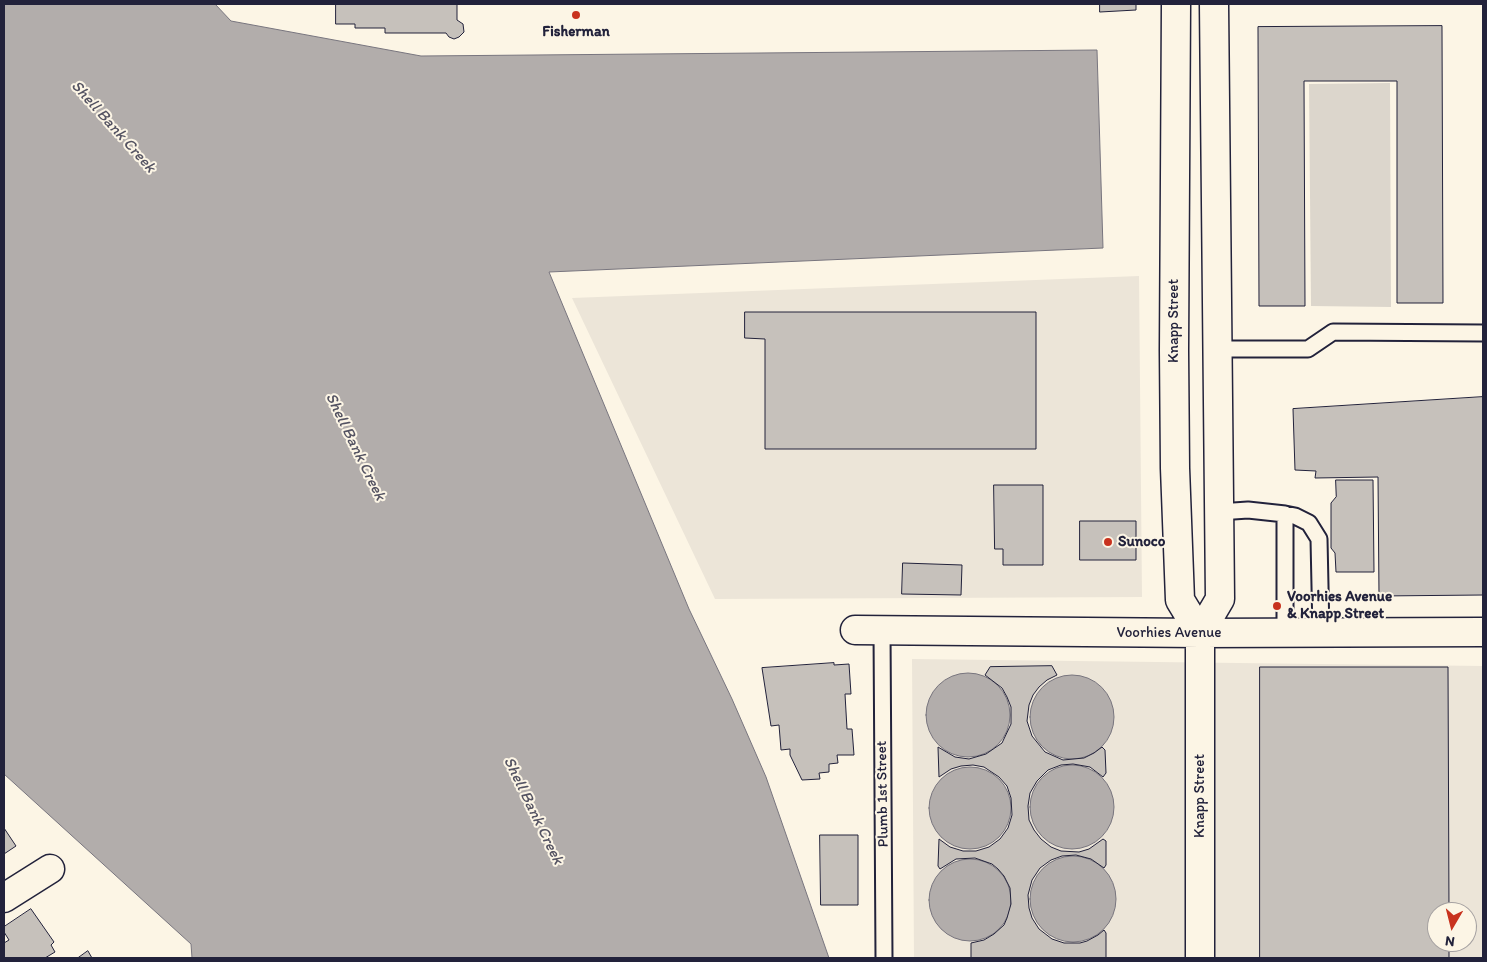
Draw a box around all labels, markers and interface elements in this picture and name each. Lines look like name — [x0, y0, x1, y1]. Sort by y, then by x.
marker: Fisherman — [570, 9, 582, 21]
place label: Fisherman — [542, 23, 610, 41]
water label: Shell Bank Creek — [67, 77, 159, 177]
street label: Knapp Street — [1165, 279, 1183, 363]
water label: Shell Bank Creek — [321, 390, 389, 504]
place label: Sunoco — [1118, 533, 1165, 551]
marker: Sunoco — [1102, 536, 1114, 548]
place label: Voorhies Avenue & Knapp Street — [1287, 588, 1392, 623]
marker: Voorhies Avenue & Knapp Street — [1271, 600, 1283, 612]
street label: Voorhies Avenue — [1116, 624, 1222, 642]
street label: Plumb 1st Street — [873, 741, 893, 847]
water label: Shell Bank Creek — [499, 754, 567, 868]
street label: Knapp Street — [1191, 754, 1209, 838]
north arrow — [1427, 902, 1477, 952]
text: N — [1444, 932, 1456, 950]

